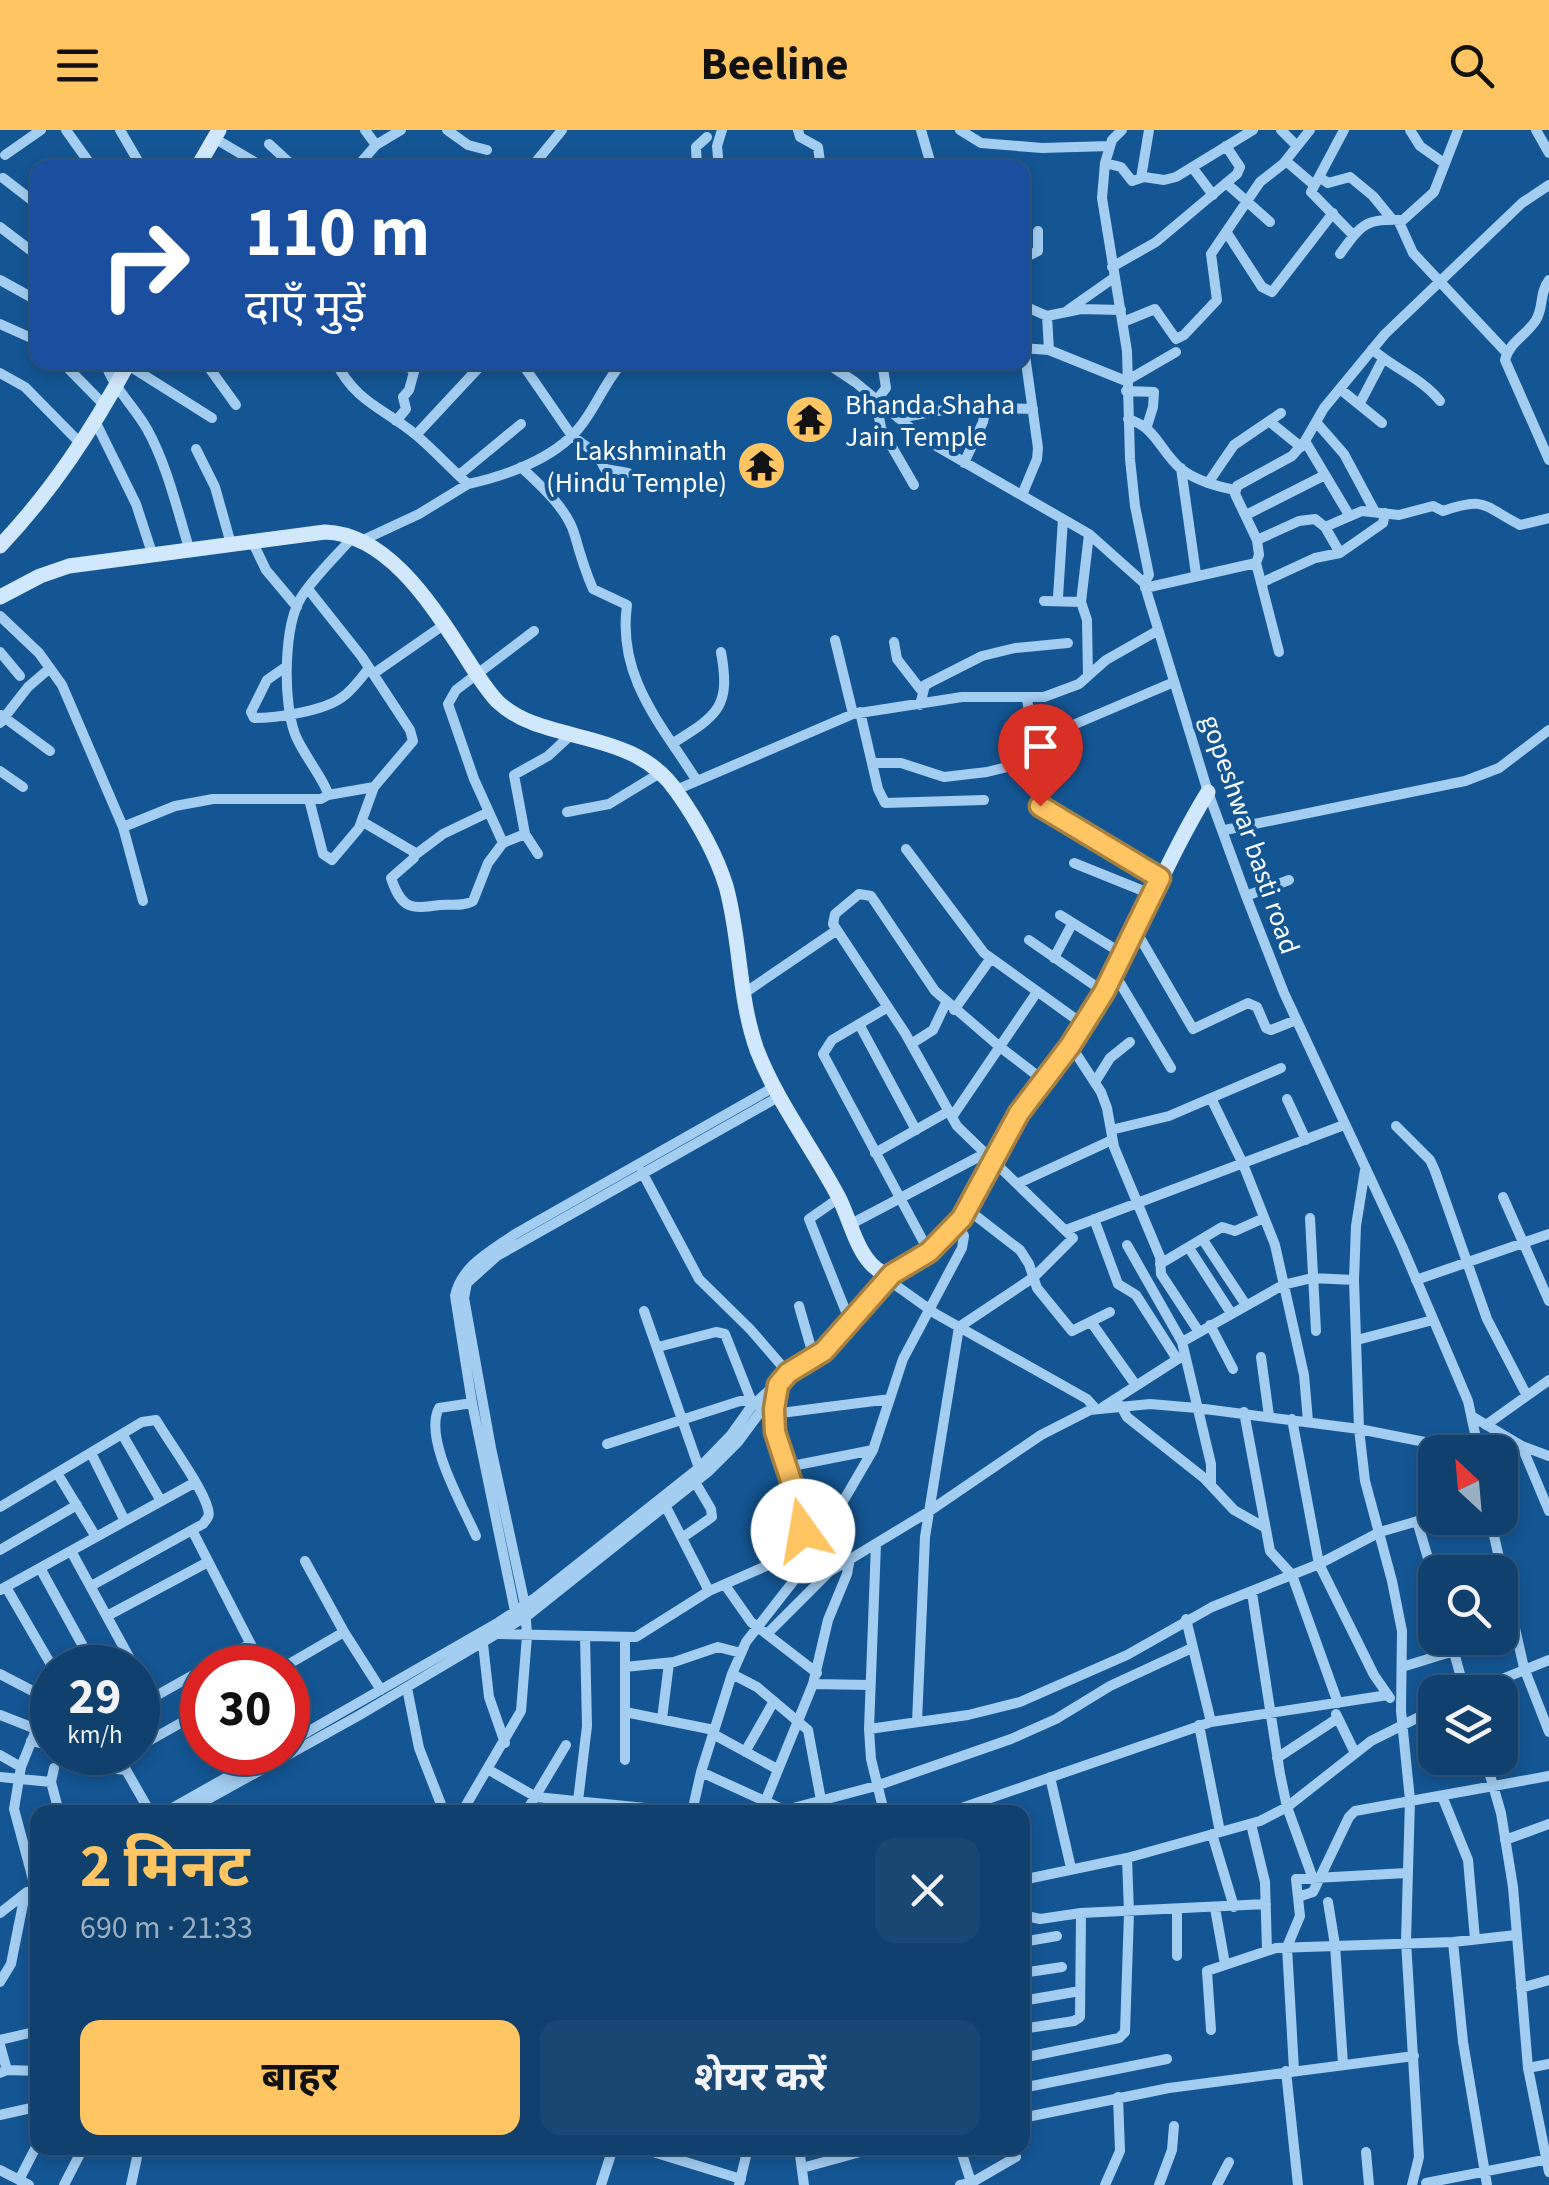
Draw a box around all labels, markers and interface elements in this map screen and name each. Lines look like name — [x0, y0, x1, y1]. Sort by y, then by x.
text: Beeline — [700, 33, 849, 97]
icon: menu — [50, 38, 105, 93]
icon: search — [1444, 38, 1499, 93]
text: 110 m — [245, 183, 430, 283]
icon: right — [80, 200, 210, 330]
text: दाएँ मुड़ें — [245, 276, 365, 340]
place label: Bhanda Shaha Jain Temple — [845, 385, 1015, 457]
temple icon: Bhanda Shaha Jain Temple — [784, 394, 836, 446]
place label: Lakshminath (Hindu Temple) — [546, 431, 727, 503]
temple icon: Lakshminath (Hindu Temple) — [736, 440, 788, 492]
pin — [998, 704, 1083, 807]
street label: gopeshwar basti road — [1190, 709, 1310, 959]
icon: arrive — [1013, 719, 1068, 774]
north arrow — [1418, 1435, 1518, 1535]
map controls — [1418, 1435, 1518, 1775]
position arrow — [751, 1479, 855, 1583]
button: search — [1418, 1555, 1518, 1655]
speed limit sign: 30 — [180, 1645, 310, 1775]
text: 29 — [69, 1662, 121, 1733]
button: layers — [1418, 1675, 1518, 1775]
text: km/h — [67, 1717, 123, 1753]
text: 2 मिनट — [80, 1825, 250, 1910]
button: close — [875, 1838, 980, 1943]
text: 690 m · 21:33 — [80, 1905, 253, 1951]
button: बाहर — [80, 2020, 520, 2135]
button: शेयर करें — [540, 2020, 980, 2135]

